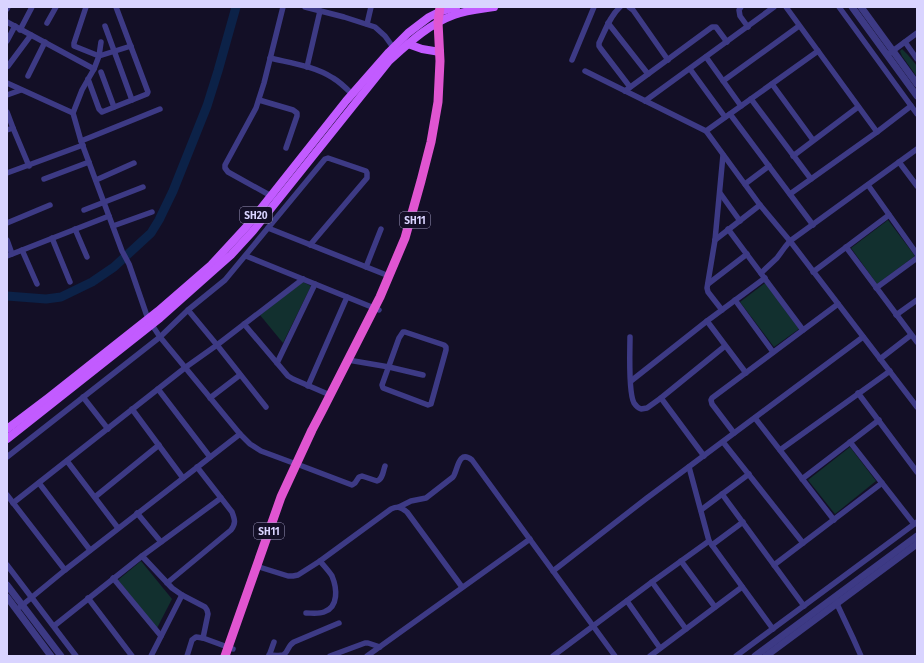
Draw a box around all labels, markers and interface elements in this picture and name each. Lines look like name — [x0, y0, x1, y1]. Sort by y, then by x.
road number: SH20 — [240, 207, 272, 223]
road number: SH11 — [400, 212, 430, 228]
road number: SH11 — [254, 523, 284, 539]

